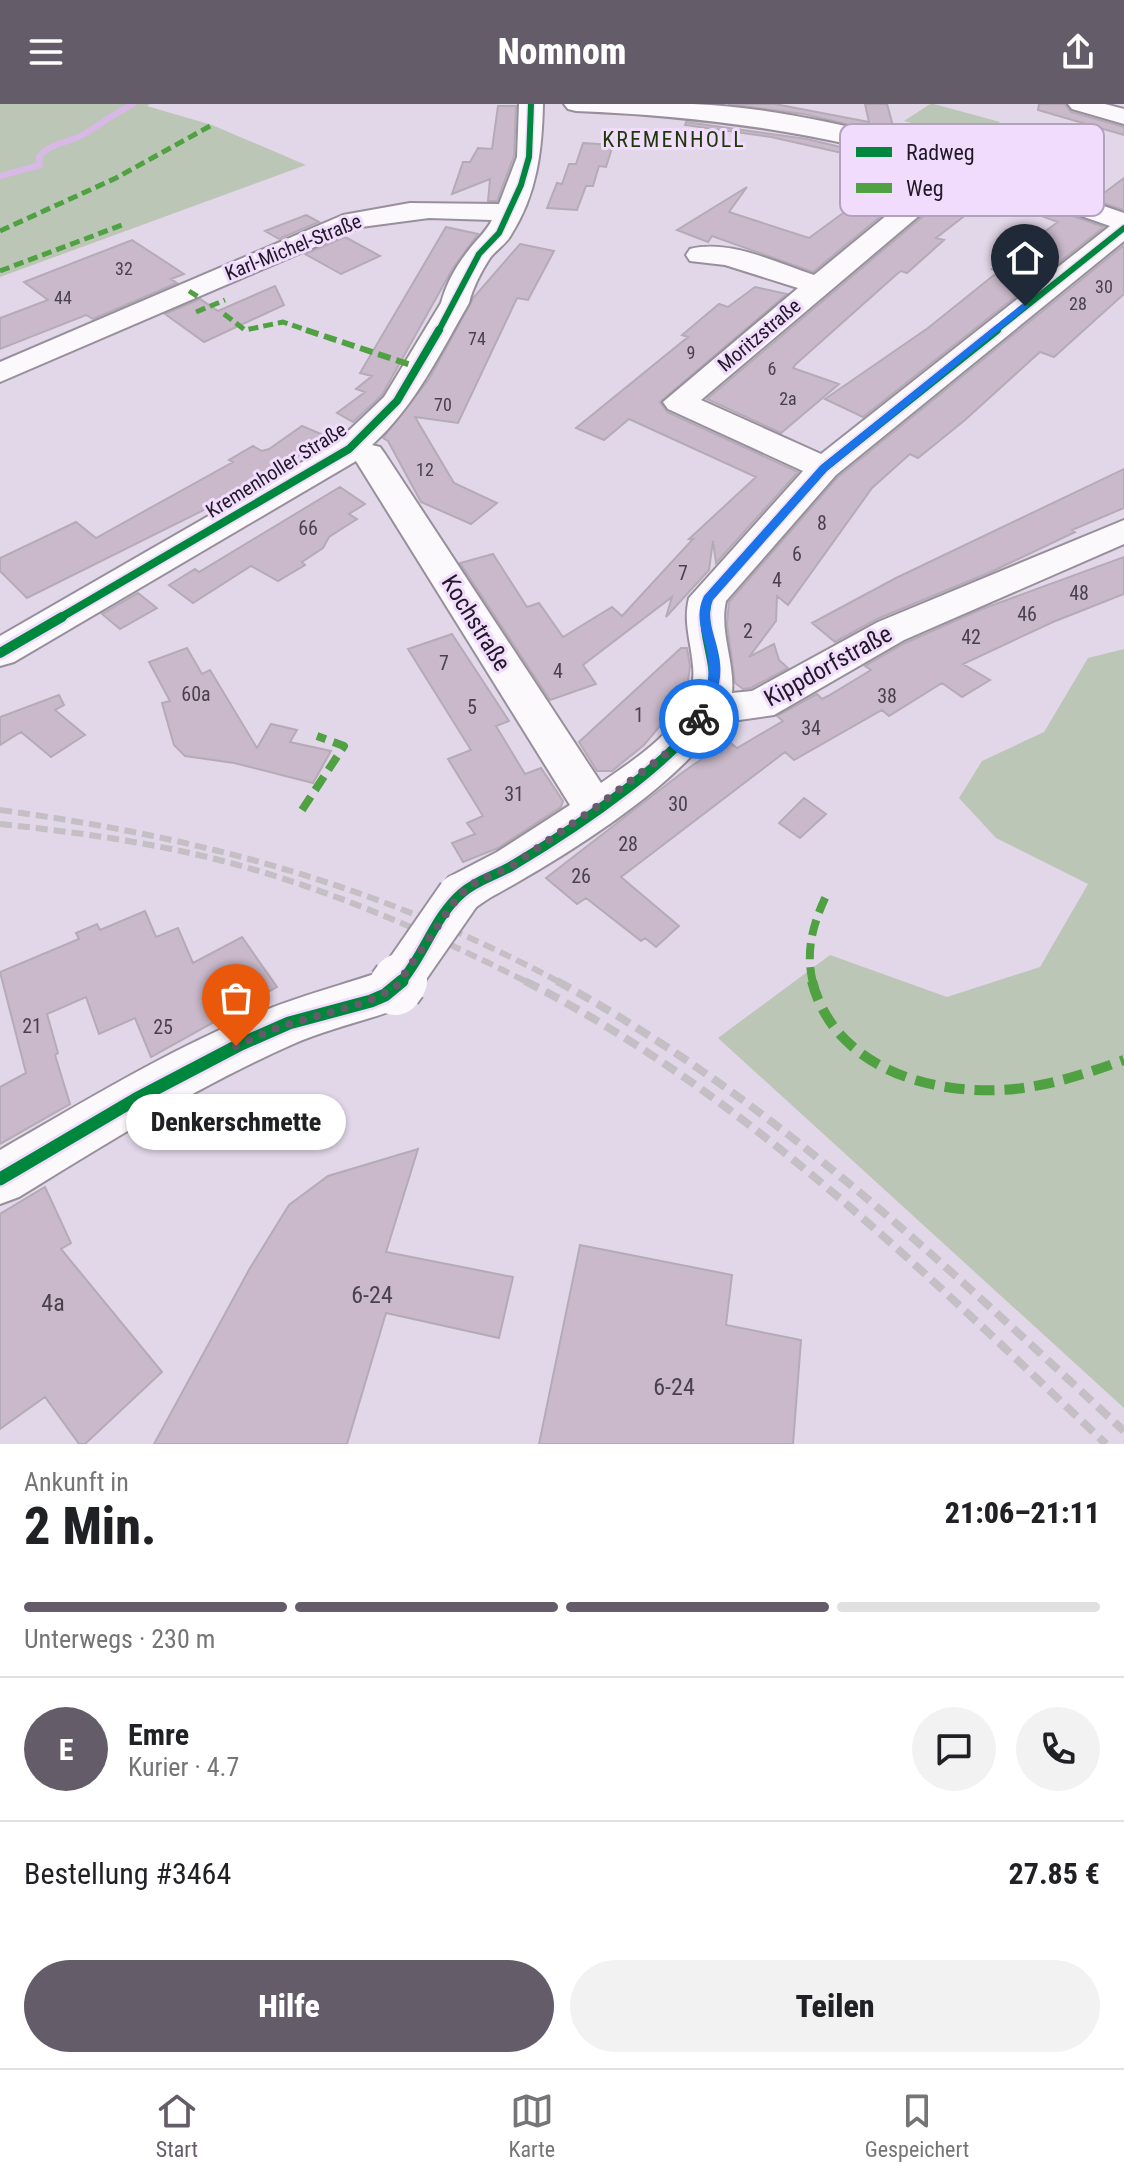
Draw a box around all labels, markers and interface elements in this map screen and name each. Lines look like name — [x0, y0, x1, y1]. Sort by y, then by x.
icon: menu — [24, 30, 68, 74]
icon: share — [1056, 30, 1100, 74]
text: Nomnom — [498, 31, 626, 73]
legend — [840, 124, 1104, 216]
district label: KREMENHOLL — [602, 127, 746, 152]
text: Radweg — [906, 140, 975, 165]
text: Weg — [906, 176, 944, 201]
street label: Karl-Michel-Straße — [221, 209, 365, 285]
pin — [991, 224, 1059, 306]
icon: home — [1003, 236, 1047, 280]
house number: 32 — [115, 258, 133, 279]
house number: 30 — [1095, 276, 1113, 297]
house number: 44 — [54, 287, 72, 308]
street label: Moritzstraße — [713, 293, 805, 377]
house number: 28 — [1069, 293, 1087, 314]
house number: 74 — [468, 328, 486, 349]
house number: 9 — [687, 342, 695, 363]
house number: 6 — [768, 358, 776, 379]
house number: 2a — [779, 388, 797, 409]
house number: 70 — [434, 394, 452, 415]
street label: Kremenholler Straße — [202, 417, 350, 523]
house number: 12 — [416, 459, 434, 480]
house number: 8 — [817, 511, 827, 535]
house number: 66 — [298, 516, 318, 540]
house number: 6 — [792, 542, 802, 566]
house number: 7 — [678, 561, 688, 585]
house number: 4 — [772, 568, 782, 592]
street label: Kochstraße — [436, 570, 516, 676]
house number: 48 — [1069, 581, 1089, 605]
house number: 46 — [1017, 602, 1037, 626]
house number: 2 — [743, 619, 753, 643]
street label: Kippdorfstraße — [759, 619, 897, 713]
house number: 42 — [961, 625, 981, 649]
house number: 7 — [439, 651, 449, 675]
house number: 4 — [553, 659, 563, 683]
courier — [659, 679, 739, 759]
house number: 60a — [181, 682, 211, 706]
house number: 38 — [877, 684, 897, 708]
house number: 5 — [467, 695, 477, 719]
icon: bike — [677, 697, 721, 741]
house number: 1 — [634, 703, 644, 727]
house number: 34 — [801, 716, 821, 740]
house number: 31 — [504, 782, 524, 806]
house number: 30 — [668, 792, 688, 816]
house number: 28 — [618, 832, 638, 856]
house number: 26 — [571, 864, 591, 888]
pin — [202, 964, 270, 1046]
icon: bag — [214, 976, 258, 1020]
house number: 21 — [22, 1014, 42, 1038]
house number: 25 — [153, 1015, 173, 1039]
callout: Denkerschmette — [126, 1094, 346, 1150]
text: Denkerschmette — [151, 1107, 321, 1137]
house number: 6-24 — [351, 1281, 393, 1309]
house number: 4a — [41, 1289, 65, 1317]
house number: 6-24 — [653, 1373, 695, 1401]
text: Ankunft in — [24, 1467, 129, 1497]
text: 21:06–21:11 — [945, 1495, 1100, 1530]
text: 2 Min. — [24, 1496, 156, 1557]
text: Unterwegs · 230 m — [24, 1624, 215, 1654]
button: chat — [912, 1707, 996, 1791]
button: phone — [1016, 1707, 1100, 1791]
text: Emre — [128, 1717, 189, 1752]
text: E — [59, 1732, 73, 1767]
text: Kurier · 4.7 — [128, 1752, 239, 1782]
text: Bestellung #3464 — [24, 1856, 231, 1891]
text: 27.85 € — [1009, 1856, 1100, 1891]
button: Hilfe — [24, 1960, 554, 2052]
button: Teilen — [570, 1960, 1100, 2052]
tab: Start — [155, 2089, 199, 2162]
tab: Karte — [508, 2089, 555, 2162]
tab: Gespeichert — [865, 2089, 969, 2162]

